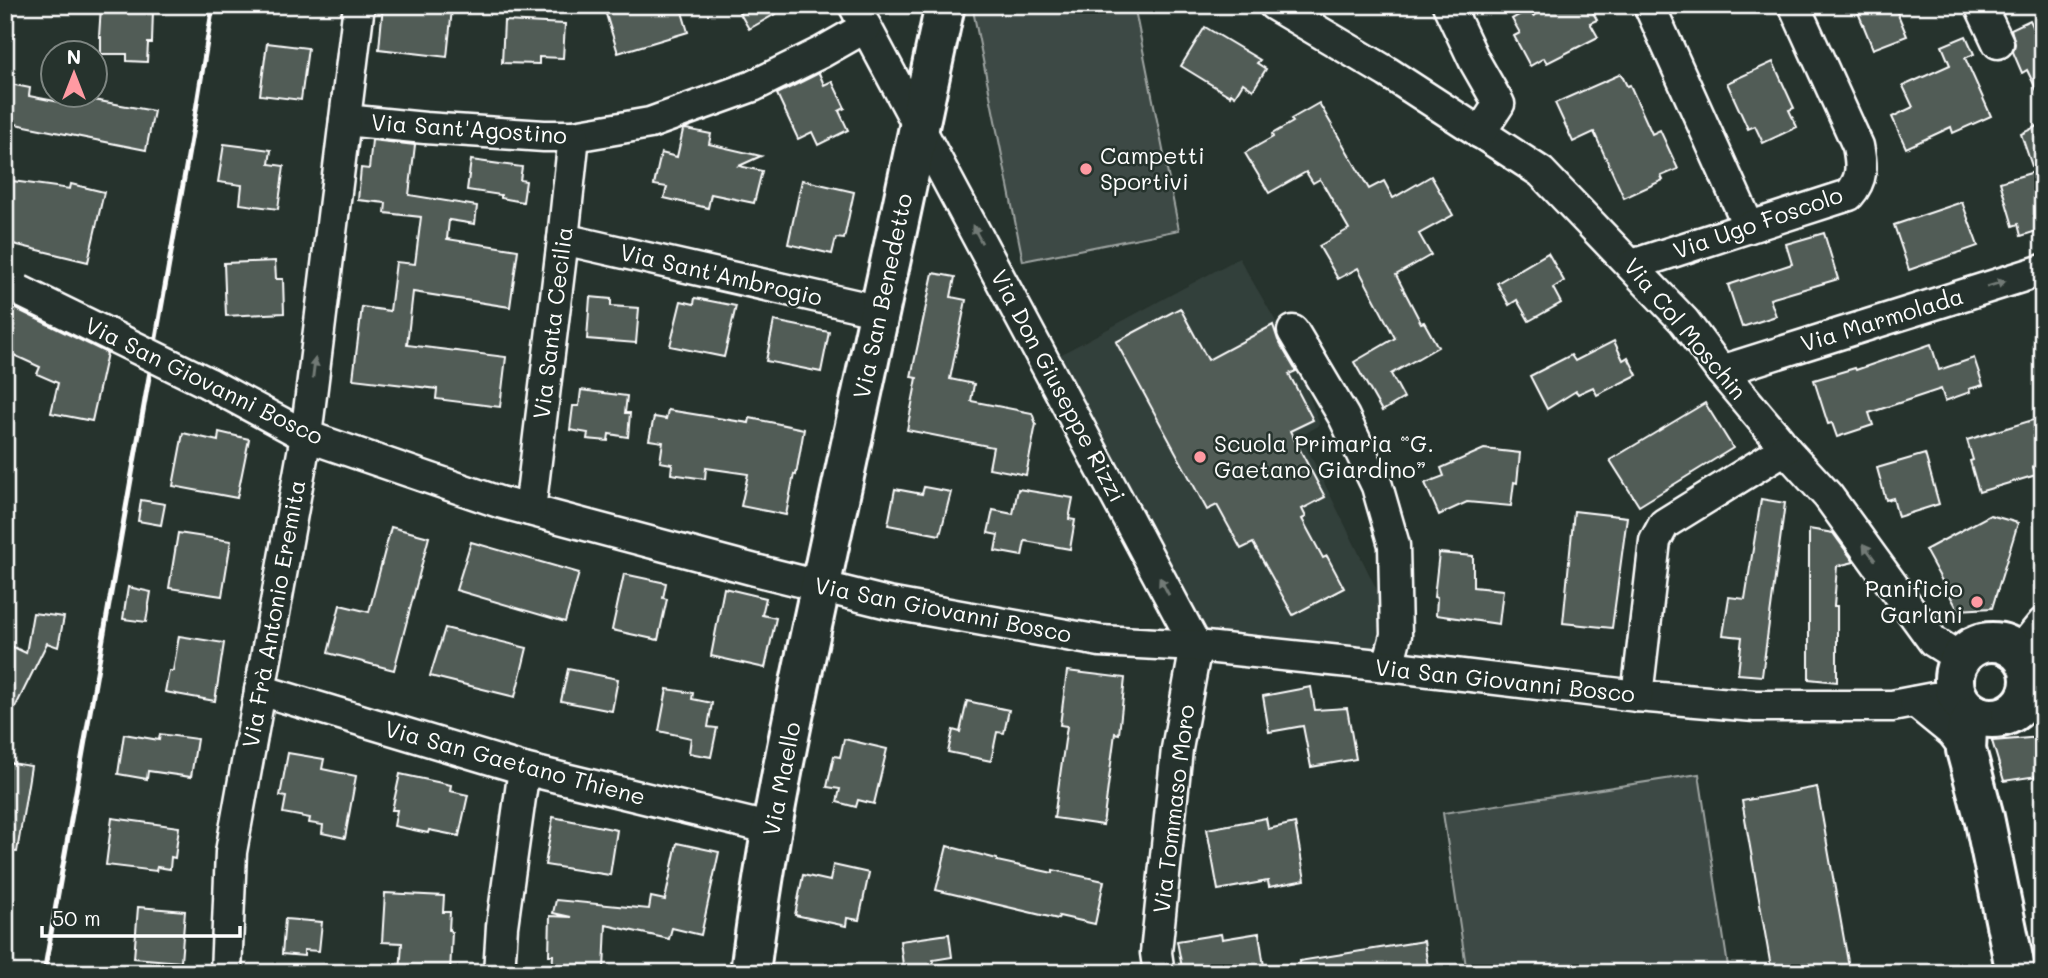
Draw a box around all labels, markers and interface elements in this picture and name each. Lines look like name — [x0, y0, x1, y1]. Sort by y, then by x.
north arrow — [38, 38, 108, 108]
text: N — [67, 44, 81, 69]
street label: Via Sant'Agostino — [370, 106, 568, 150]
place label: Campetti Sportivi — [1100, 140, 1205, 196]
marker: Campetti Sportivi — [1078, 161, 1094, 177]
street label: Via Ugo Foscolo — [1669, 179, 1846, 265]
street label: Via San Benedetto — [846, 190, 918, 401]
one-way arrow — [971, 224, 982, 244]
street label: Via Santa Cecilia — [525, 225, 579, 421]
street label: Via Sant'Ambrogio — [617, 236, 825, 312]
street label: Via Col Moschin — [1618, 251, 1754, 405]
street label: Via Don Giuseppe Rizzi — [985, 264, 1133, 507]
one-way arrow — [1986, 278, 2007, 289]
street label: Via Marmolada — [1797, 280, 1967, 358]
street label: Via San Giovanni Bosco — [80, 309, 328, 451]
one-way arrow — [309, 357, 320, 379]
place label: Scuola Primaria “G. Gaetano Giardino” — [1214, 428, 1434, 484]
marker: Scuola Primaria “G. Gaetano Giardino” — [1192, 449, 1208, 465]
street label: Via Frà Antonio Eremita — [235, 477, 311, 750]
one-way arrow — [1862, 543, 1876, 561]
street label: Via San Giovanni Bosco — [812, 569, 1074, 649]
place label: Panificio Garlani — [1865, 573, 1963, 629]
one-way arrow — [1158, 576, 1170, 596]
marker: Panificio Garlani — [1969, 594, 1985, 610]
street label: Via San Giovanni Bosco — [1374, 651, 1637, 709]
street label: Via Tommaso Moro — [1145, 703, 1201, 915]
street label: Via San Gaetano Thiene — [382, 713, 649, 811]
street label: Via Maello — [755, 719, 807, 838]
scale bar — [42, 894, 240, 938]
text: 50 m — [52, 904, 101, 931]

